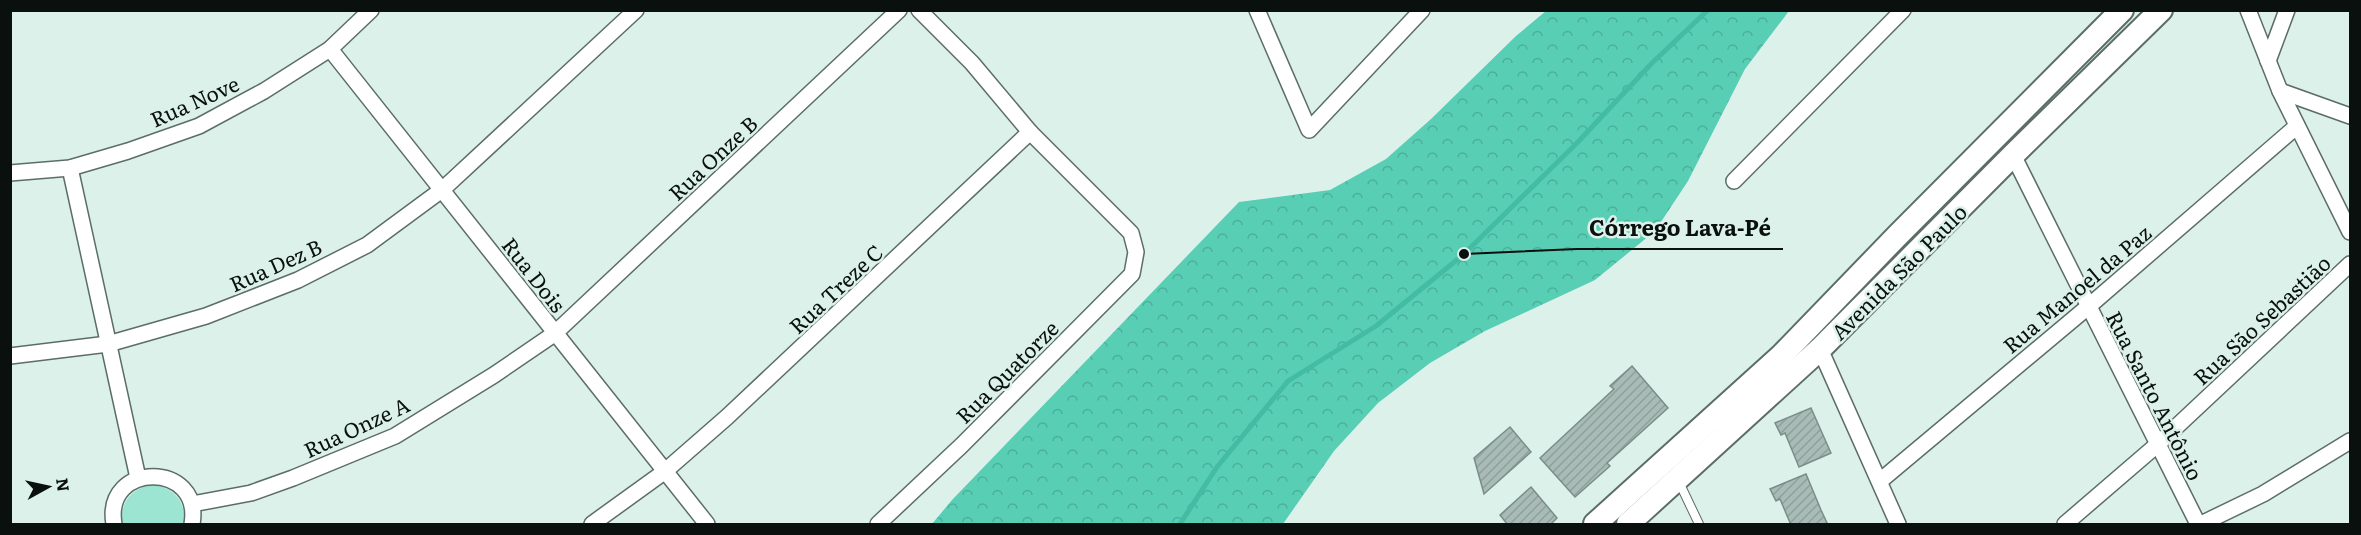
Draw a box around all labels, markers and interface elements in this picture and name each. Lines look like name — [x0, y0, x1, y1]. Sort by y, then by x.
street label: Rua Nove — [145, 67, 244, 133]
street label: Rua Onze B — [660, 107, 764, 207]
street label: Avenida São Paulo — [1823, 196, 1973, 346]
callout: Córrego Lava-Pé — [1577, 209, 1783, 249]
text: Córrego Lava-Pé — [1589, 210, 1771, 243]
street label: Rua Manoel da Paz — [1995, 217, 2157, 359]
street label: Rua Dez B — [224, 230, 326, 298]
street label: Rua Dois — [496, 230, 574, 318]
street label: Rua Treze C — [781, 236, 889, 340]
street label: Rua São Sebastião — [2185, 247, 2337, 391]
street label: Rua Santo Antônio — [2100, 305, 2212, 485]
street label: Rua Quatorze — [947, 312, 1065, 430]
street label: Rua Onze A — [298, 388, 415, 464]
north arrow — [18, 457, 78, 517]
text: N — [51, 476, 77, 493]

